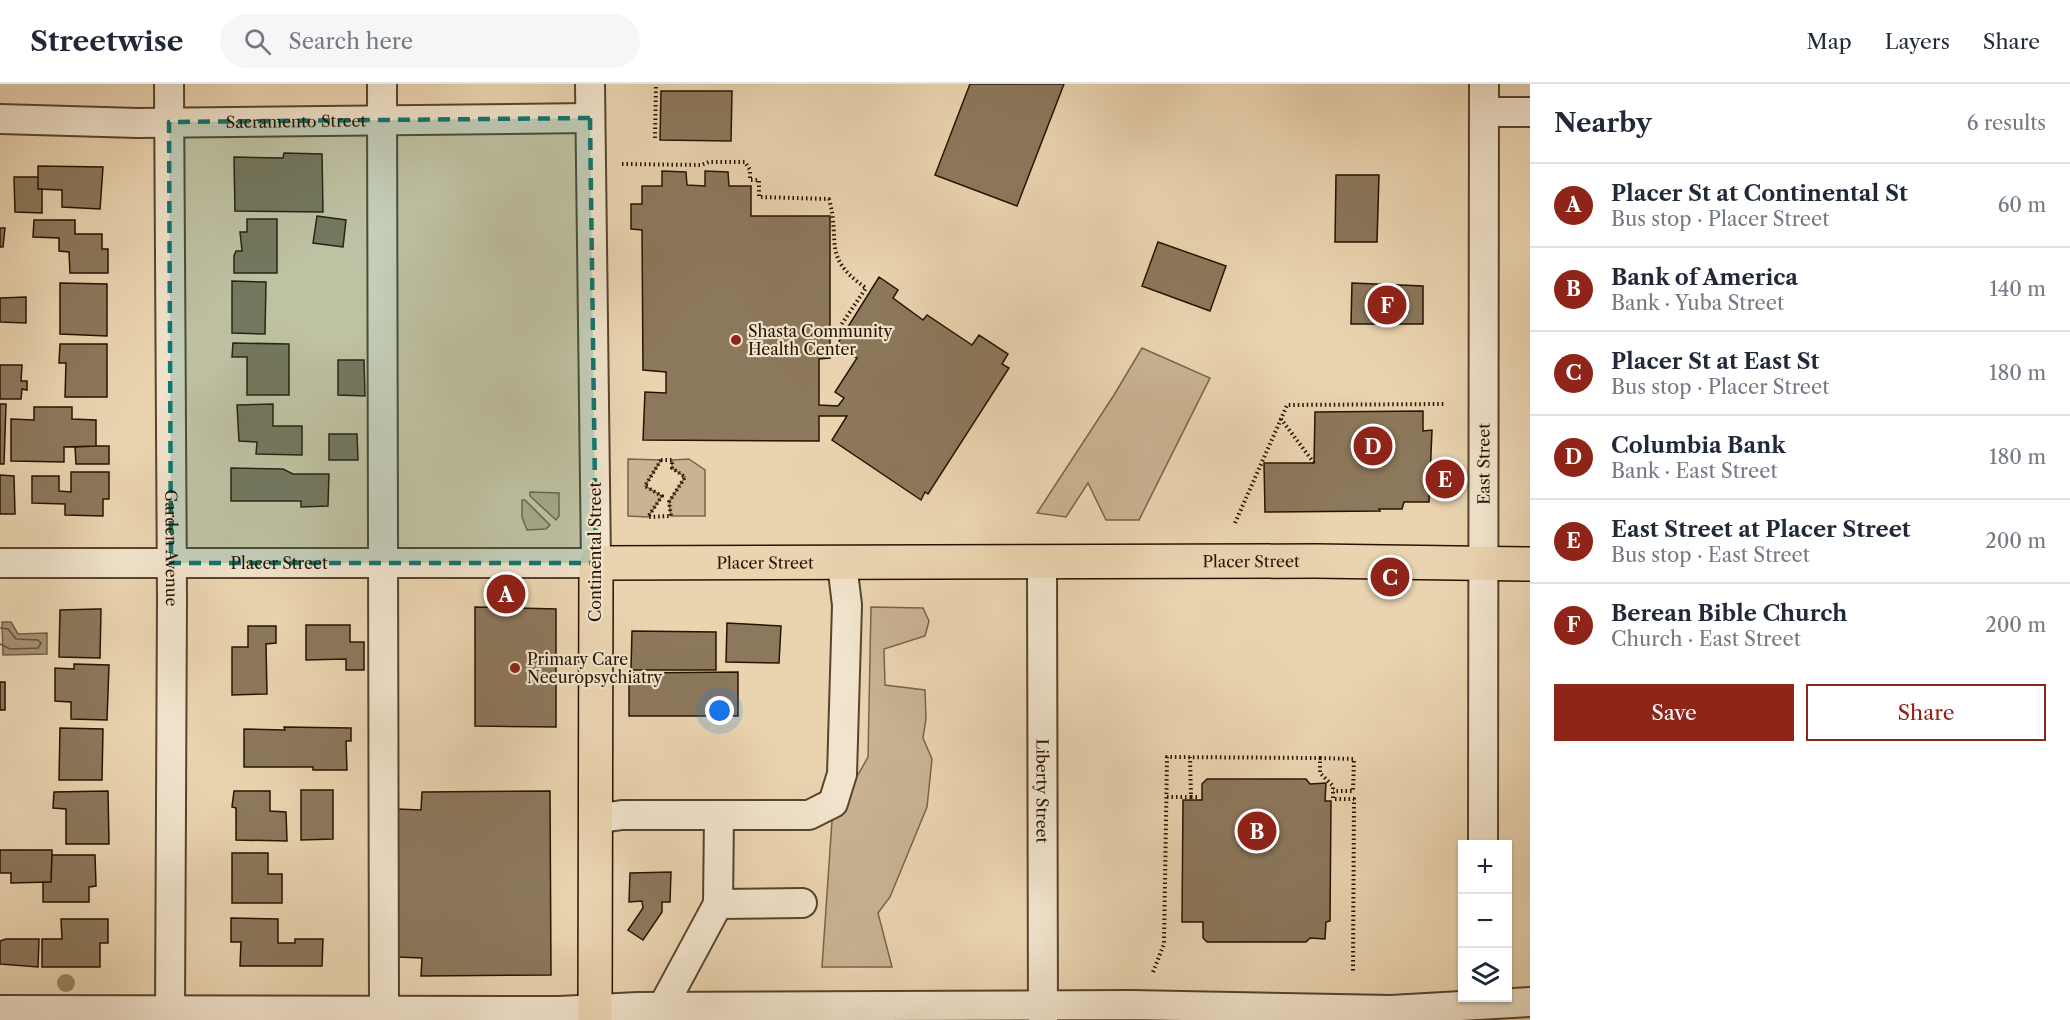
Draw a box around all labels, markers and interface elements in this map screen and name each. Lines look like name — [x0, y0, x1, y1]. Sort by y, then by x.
search box — [220, 14, 640, 68]
text: Streetwise — [30, 24, 184, 58]
icon: search — [241, 25, 274, 58]
text: Search here — [289, 28, 413, 55]
text: Map — [1807, 29, 1852, 54]
text: Layers — [1885, 29, 1950, 54]
text: Share — [1983, 29, 2040, 54]
text: Nearby — [1554, 107, 1652, 139]
street label: Sacramento Street — [226, 110, 367, 132]
text: 6 results — [1967, 111, 2046, 135]
text: Placer St at Continental St — [1611, 180, 1908, 207]
text: A — [1566, 193, 1581, 217]
text: 60 m — [1998, 193, 2046, 217]
text: Bus stop · Placer Street — [1611, 207, 1829, 231]
text: Bank of America — [1611, 264, 1798, 291]
text: B — [1566, 277, 1581, 301]
text: 140 m — [1989, 277, 2046, 301]
pin: F — [1368, 282, 1406, 328]
text: Bank · Yuba Street — [1611, 291, 1784, 315]
place label: Shasta Community Health Center — [748, 321, 893, 359]
marker: Shasta Community Health Center — [729, 333, 743, 347]
text: Placer St at East St — [1611, 348, 1819, 375]
text: C — [1565, 361, 1582, 385]
text: 180 m — [1989, 361, 2046, 385]
text: Bus stop · Placer Street — [1611, 375, 1829, 399]
street label: East Street — [1473, 423, 1494, 505]
pin: D — [1354, 424, 1392, 469]
text: Columbia Bank — [1611, 432, 1786, 459]
text: D — [1565, 445, 1582, 469]
text: 180 m — [1989, 445, 2046, 469]
pin: E — [1426, 456, 1464, 502]
text: Bank · East Street — [1611, 459, 1777, 483]
street label: Continental Street — [585, 482, 605, 622]
street label: Garden Avenue — [161, 489, 182, 607]
text: East Street at Placer Street — [1611, 516, 1911, 543]
text: E — [1566, 529, 1581, 553]
text: 200 m — [1985, 529, 2046, 553]
text: Bus stop · East Street — [1611, 543, 1810, 567]
street label: Placer Street — [1202, 551, 1300, 571]
street label: Placer Street — [716, 552, 814, 573]
street label: Placer Street — [230, 553, 328, 573]
pin: C — [1370, 554, 1410, 600]
pin: A — [486, 572, 526, 616]
text: Berean Bible Church — [1611, 600, 1847, 627]
text: F — [1567, 613, 1580, 637]
text: 200 m — [1985, 613, 2046, 637]
text: Church · East Street — [1611, 627, 1801, 651]
place label: Primary Care Neeuropsychiatry — [527, 649, 663, 687]
marker: Primary Care Neeuropsychiatry — [508, 661, 522, 675]
button: Save — [1554, 684, 1794, 741]
button: Share — [1806, 684, 2046, 741]
your location — [705, 696, 734, 725]
street label: Liberty Street — [1032, 739, 1053, 844]
pin: B — [1238, 808, 1276, 854]
map controls — [1458, 840, 1512, 1002]
button: + — [1458, 840, 1512, 894]
button: − — [1458, 894, 1512, 948]
button: layers — [1458, 948, 1512, 1002]

